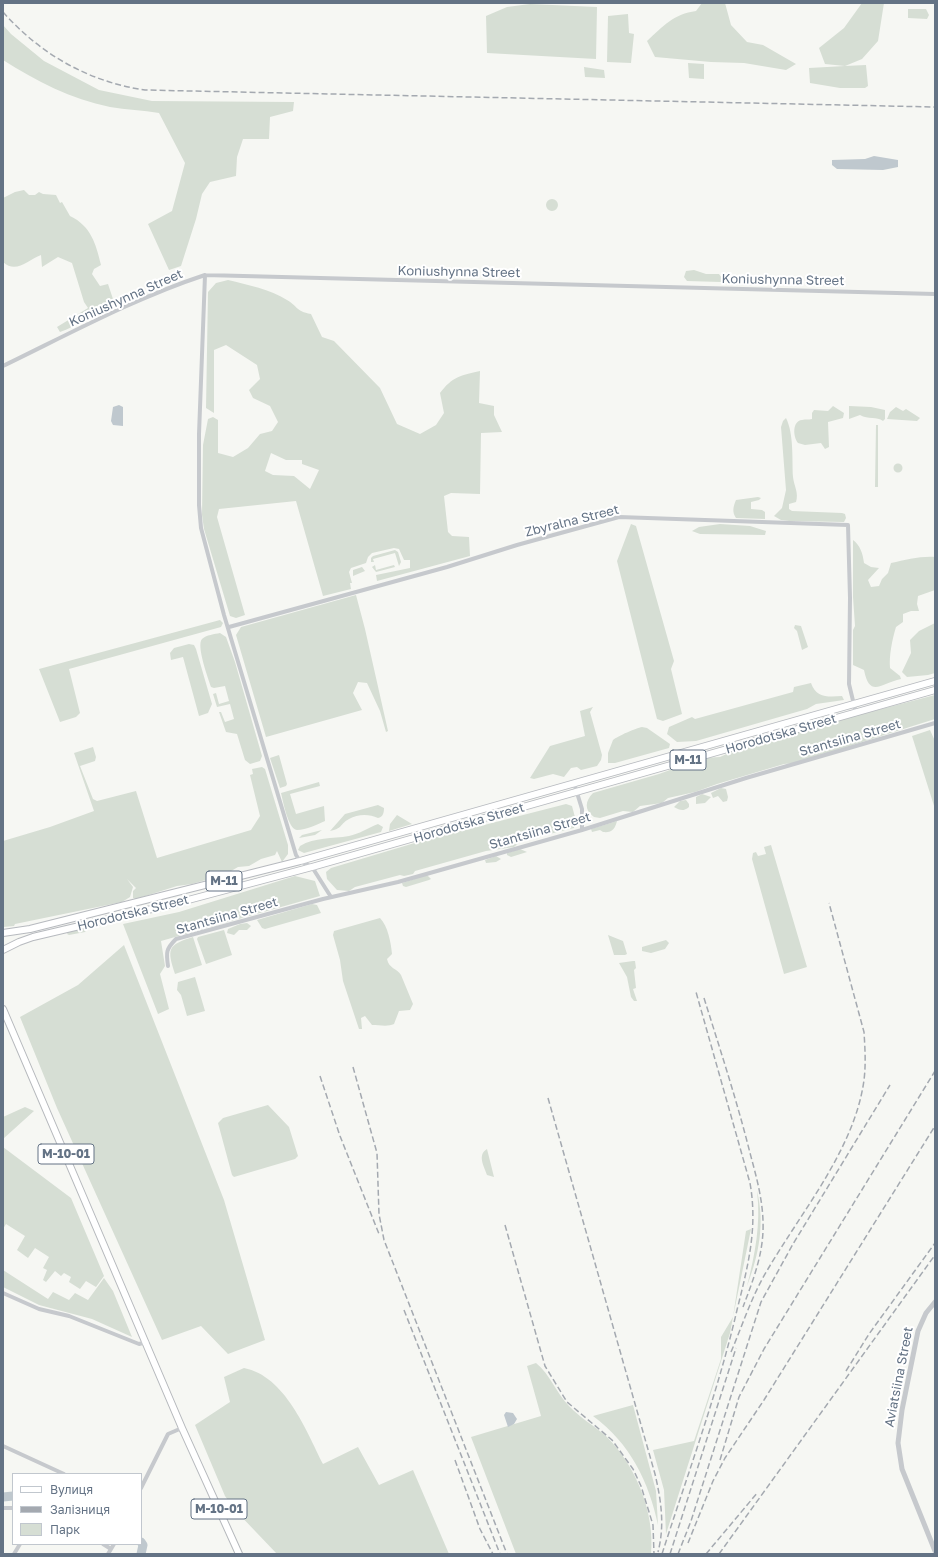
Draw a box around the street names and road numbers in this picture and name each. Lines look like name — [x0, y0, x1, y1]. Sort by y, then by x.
street label: Koniushynna Street — [397, 263, 521, 281]
street label: Koniushynna Street — [67, 266, 185, 330]
street label: Koniushynna Street — [721, 271, 845, 289]
street label: Zbyralna Street — [523, 502, 621, 540]
street label: Horodotska Street — [724, 711, 838, 757]
street label: Stantsiina Street — [798, 716, 902, 760]
road number: М-11 — [670, 750, 706, 770]
street label: Horodotska Street — [412, 800, 526, 846]
street label: Stantsiina Street — [488, 809, 592, 853]
road number: М-11 — [206, 871, 242, 891]
street label: Horodotska Street — [76, 892, 190, 934]
street label: Stantsiina Street — [175, 894, 279, 938]
road number: М-10-01 — [38, 1144, 94, 1164]
street label: Aviatsiina Street — [882, 1325, 916, 1429]
road number: М-10-01 — [191, 1499, 247, 1519]

